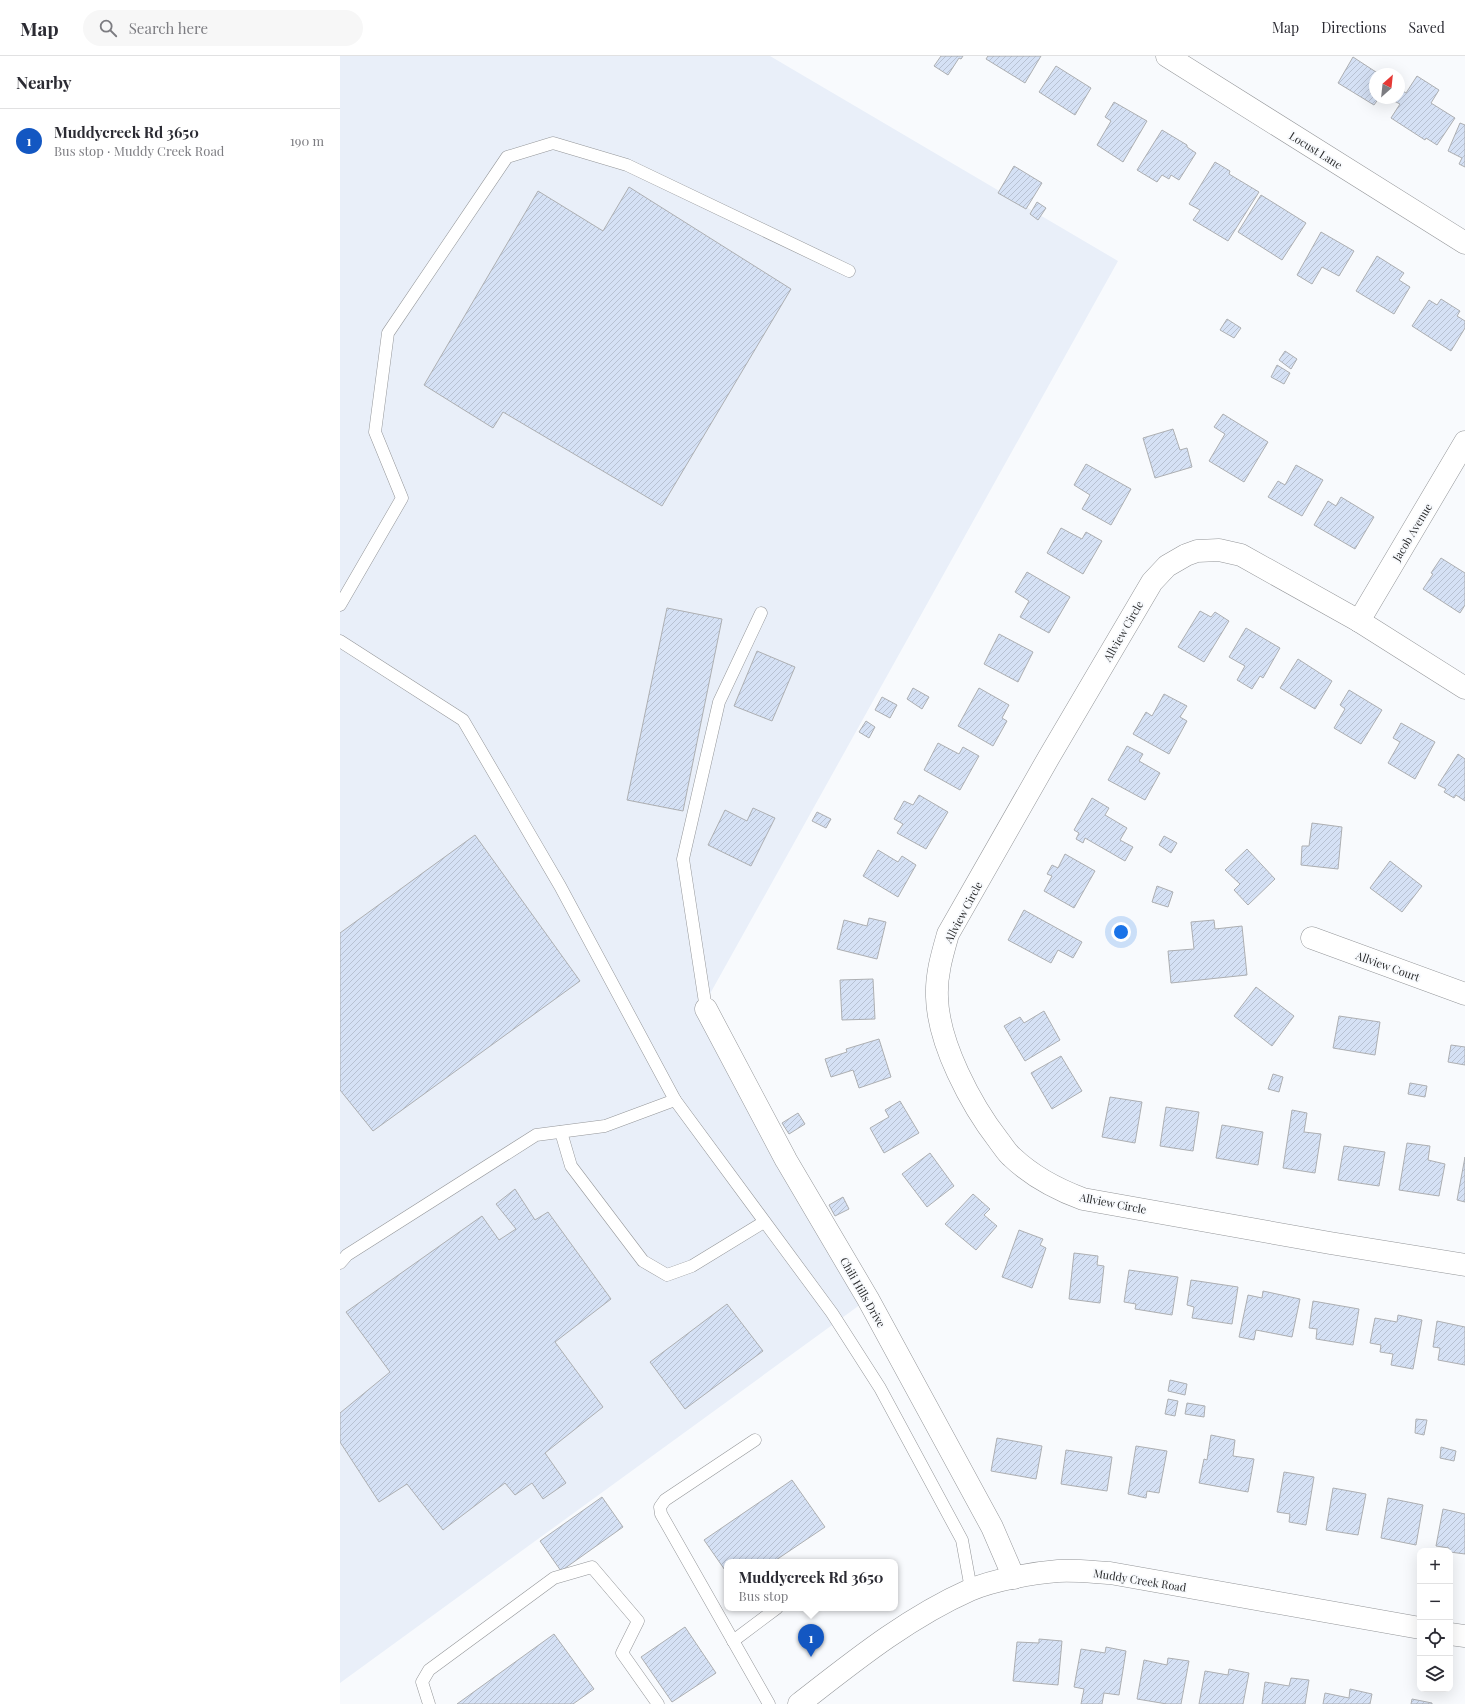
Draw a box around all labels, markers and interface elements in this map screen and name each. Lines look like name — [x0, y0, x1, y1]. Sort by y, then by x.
search box — [83, 10, 363, 46]
text: Map — [20, 15, 59, 41]
icon: search — [97, 17, 119, 39]
text: Search here — [129, 18, 208, 38]
text: Map — [1272, 18, 1299, 37]
text: Directions — [1321, 18, 1387, 37]
text: Saved — [1409, 18, 1445, 37]
north arrow — [1369, 68, 1405, 104]
text: Nearby — [16, 71, 71, 93]
text: Muddycreek Rd 3650 — [54, 122, 199, 142]
street label: Locust Lane — [1287, 128, 1346, 172]
text: 1 — [27, 132, 31, 149]
text: 190 m — [290, 132, 324, 149]
text: Bus stop · Muddy Creek Road — [54, 142, 224, 159]
street label: Jacob Avenue — [1388, 500, 1435, 565]
street label: Allview Circle — [1099, 598, 1147, 665]
street label: Allview Circle — [940, 878, 986, 946]
your location — [1111, 922, 1131, 942]
street label: Allview Court — [1353, 947, 1422, 985]
street label: Allview Circle — [1077, 1189, 1148, 1217]
street label: Chili Hills Drive — [837, 1254, 889, 1330]
map controls — [1417, 1548, 1453, 1692]
button: + — [1417, 1548, 1453, 1584]
popup — [724, 1559, 898, 1611]
street label: Muddy Creek Road — [1093, 1565, 1188, 1595]
text: Muddycreek Rd 3650 — [739, 1567, 883, 1587]
button: − — [1417, 1584, 1453, 1620]
text: Bus stop — [739, 1587, 788, 1604]
button: locate — [1417, 1620, 1453, 1656]
pin: 1 — [798, 1624, 824, 1657]
button: layers — [1417, 1656, 1453, 1692]

